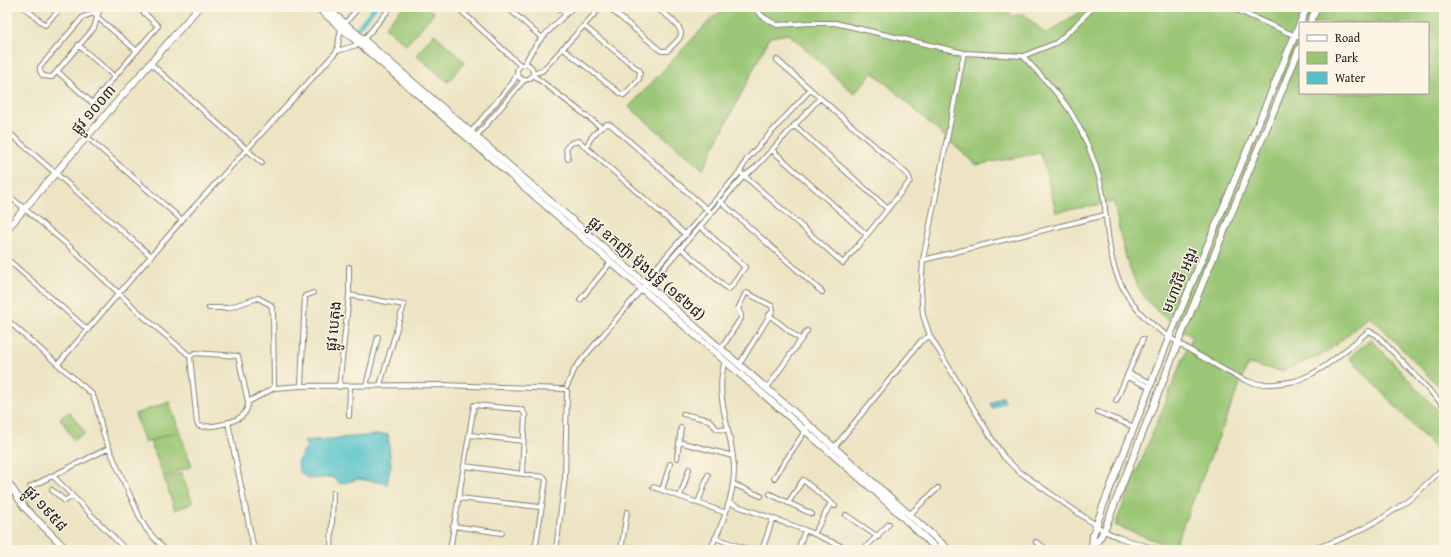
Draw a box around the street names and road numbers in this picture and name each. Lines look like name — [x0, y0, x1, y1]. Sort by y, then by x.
street label: ផ្លូវ ១០០៣ — [66, 80, 123, 140]
street label: ផ្លូវ ឧកញ៉ា ម៉ុងឫទ្ធី (១៩២៨) — [582, 211, 710, 327]
street label: មហាវិថី អង្គរ — [1156, 244, 1202, 316]
street label: ផ្លូវ បេតុង — [320, 300, 350, 353]
street label: ផ្លូវ ១៩៥៨ — [17, 480, 72, 538]

